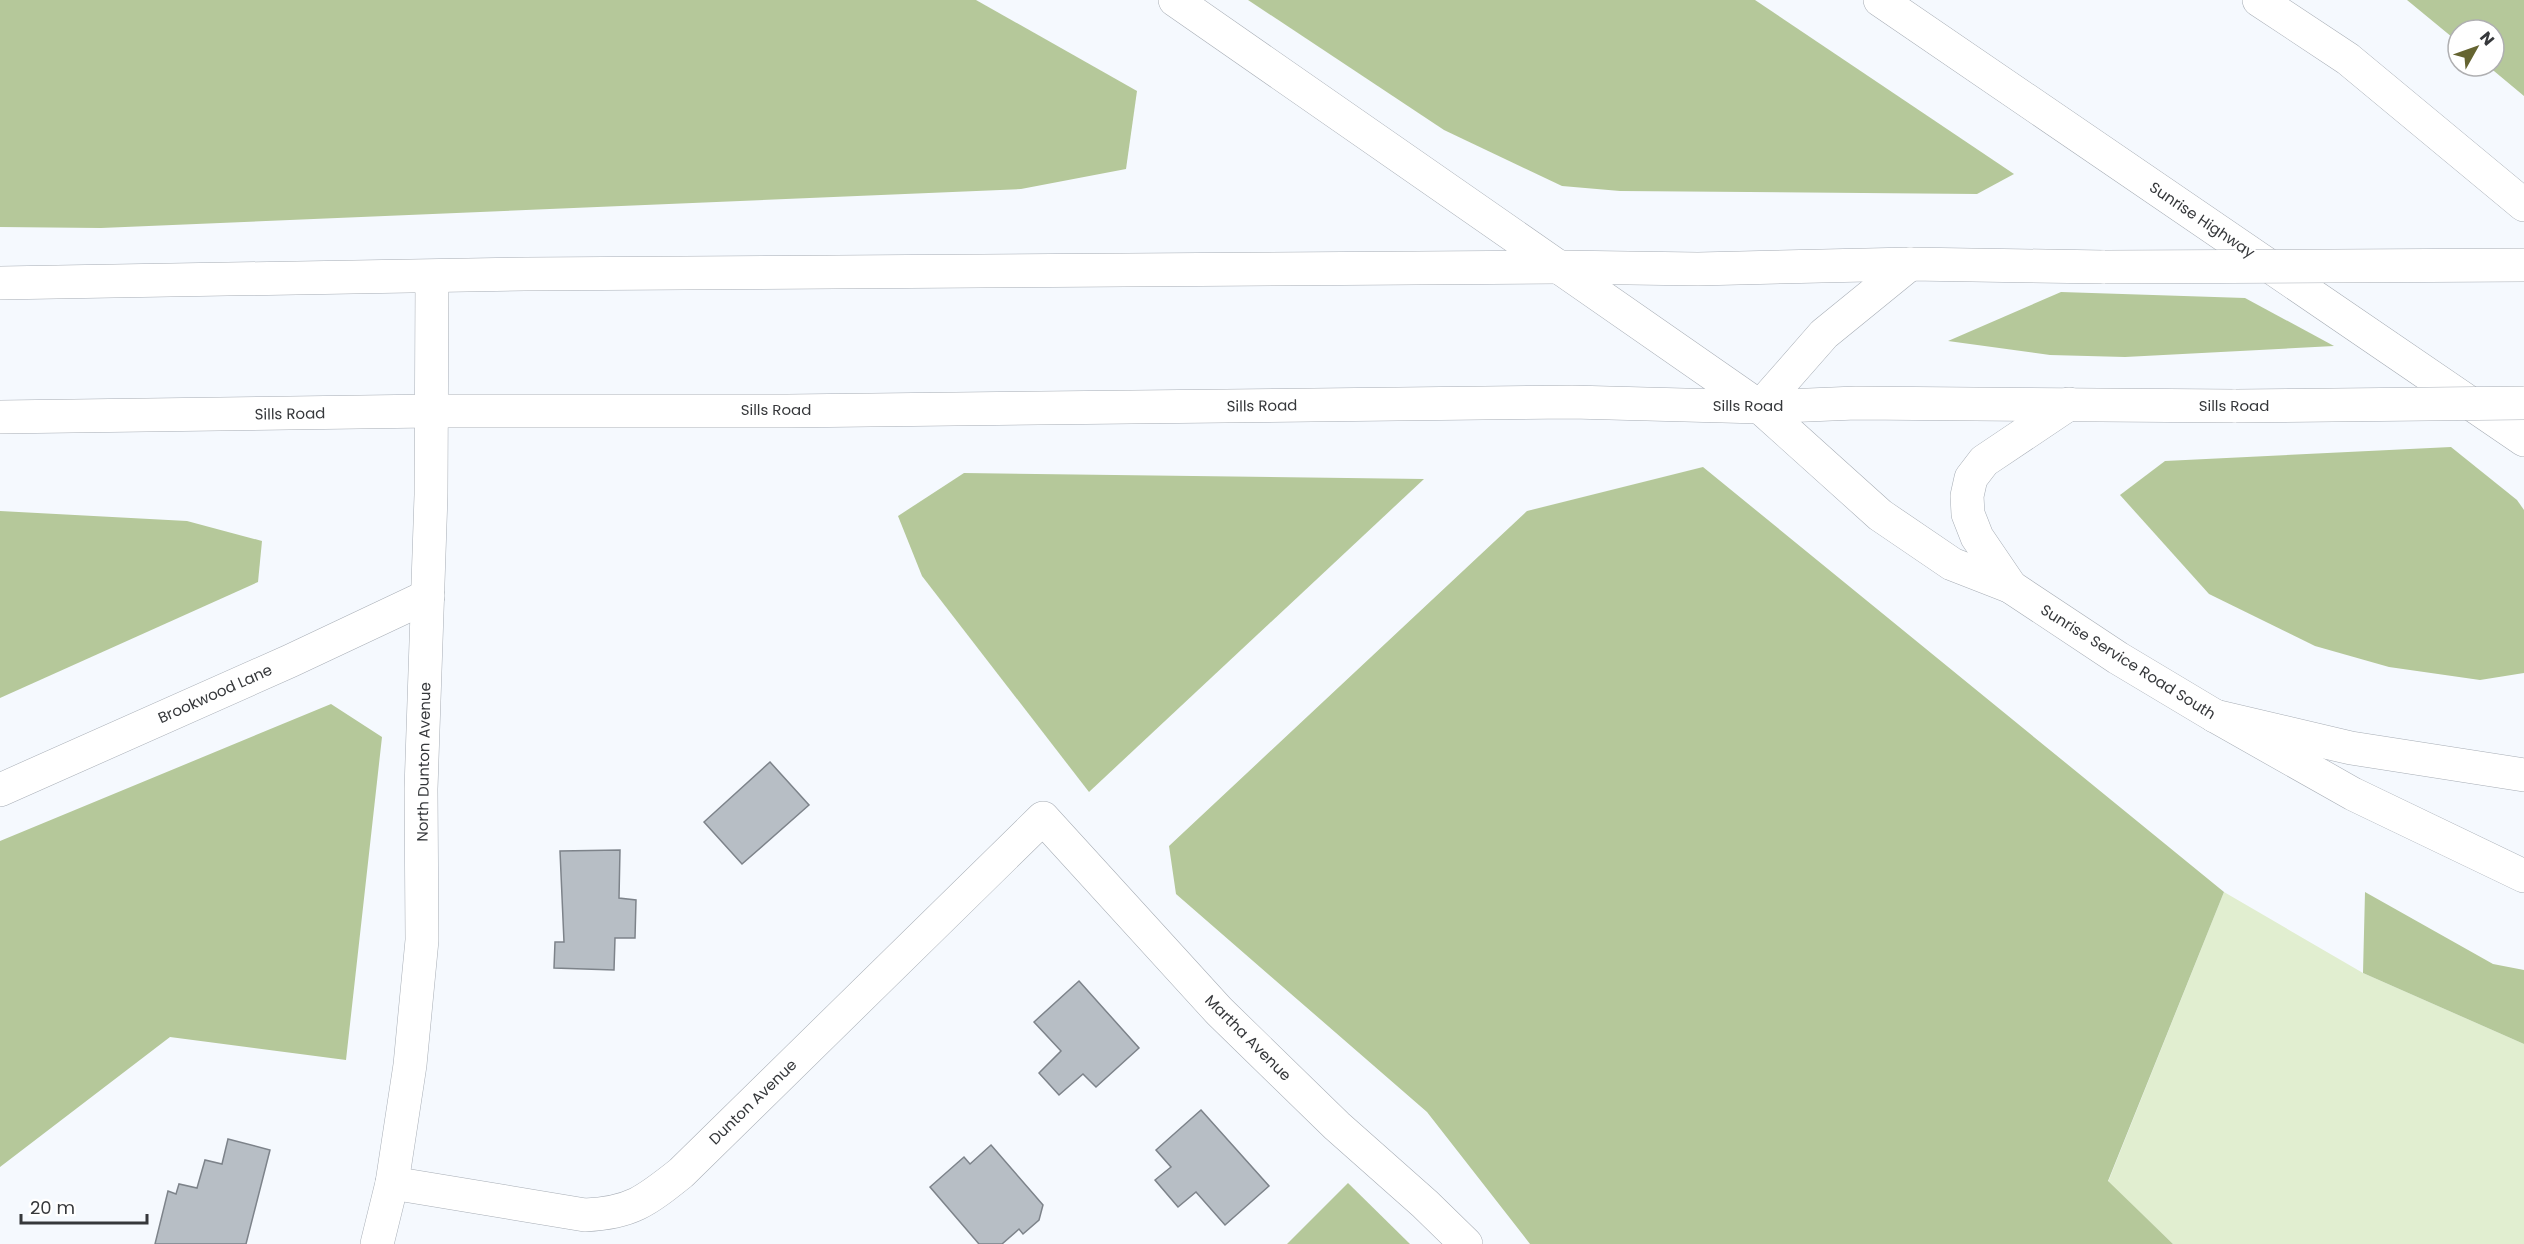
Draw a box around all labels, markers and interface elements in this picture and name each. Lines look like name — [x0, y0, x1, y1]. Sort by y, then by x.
north arrow — [2446, 18, 2506, 78]
text: N — [2474, 27, 2500, 51]
street label: Sunrise Highway — [2145, 176, 2260, 263]
street label: Sills Road — [1226, 394, 1298, 417]
street label: Sills Road — [1713, 395, 1783, 416]
street label: Sills Road — [2199, 395, 2269, 416]
street label: Sills Road — [741, 399, 811, 420]
street label: Sills Road — [254, 402, 326, 425]
street label: Sunrise Service Road South — [2037, 599, 2220, 724]
street label: Brookwood Lane — [154, 659, 275, 728]
street label: North Dunton Avenue — [412, 682, 435, 842]
street label: Martha Avenue — [1201, 990, 1296, 1085]
street label: Dunton Avenue — [704, 1054, 801, 1149]
scale bar — [21, 1187, 147, 1225]
text: 20 m — [30, 1195, 75, 1220]

